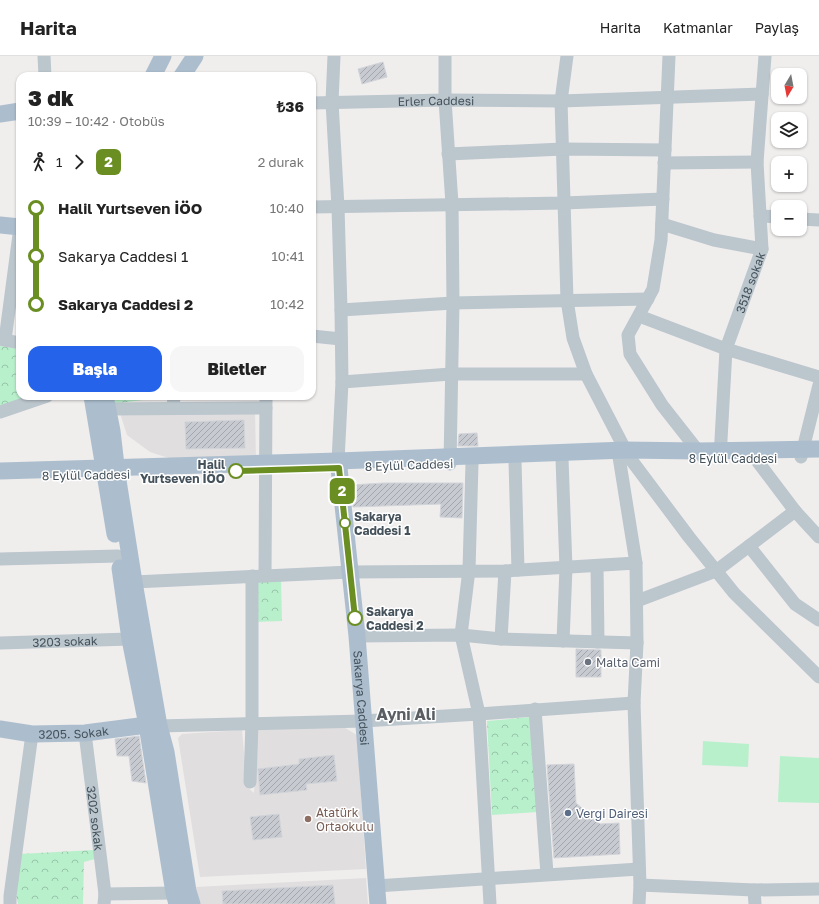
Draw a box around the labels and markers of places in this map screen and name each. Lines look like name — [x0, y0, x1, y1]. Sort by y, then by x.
place label: Halil Yurtseven İÖO — [140, 457, 225, 486]
marker: Halil Yurtseven İÖO — [228, 463, 244, 479]
place label: Sakarya Caddesi 1 — [354, 509, 411, 538]
marker: Sakarya Caddesi 1 — [339, 517, 351, 529]
place label: Sakarya Caddesi 2 — [366, 604, 424, 633]
marker: Sakarya Caddesi 2 — [347, 610, 363, 626]
place label: Malta Cami — [596, 655, 660, 670]
marker: Malta Cami — [583, 657, 593, 667]
place label: Atatürk Ortaokulu — [316, 805, 374, 834]
place label: Vergi Dairesi — [576, 806, 648, 821]
marker: Vergi Dairesi — [563, 808, 573, 818]
marker: Atatürk Ortaokulu — [303, 814, 313, 824]

